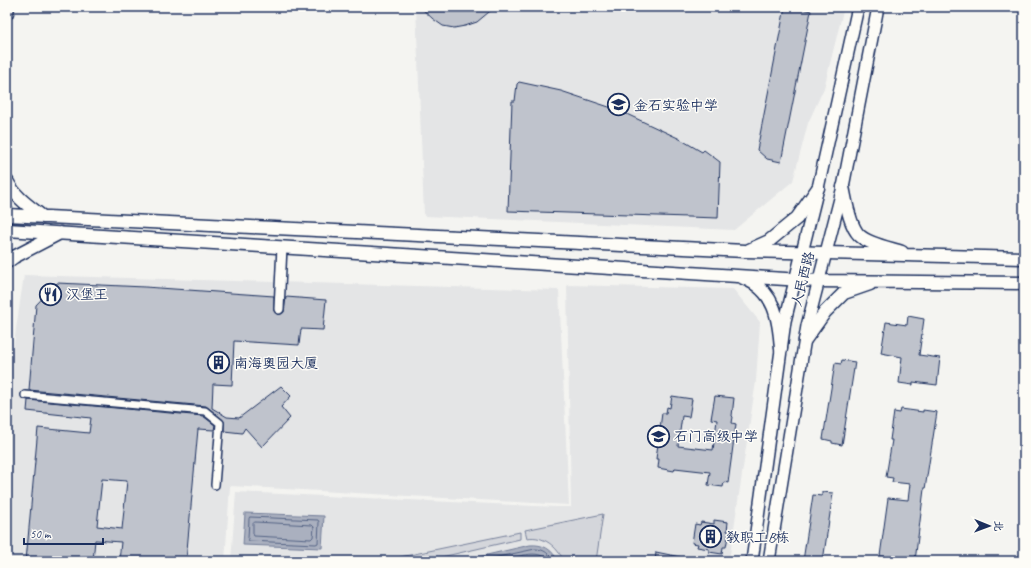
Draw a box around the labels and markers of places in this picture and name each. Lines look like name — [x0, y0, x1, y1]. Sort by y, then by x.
school or university icon: 金石实验中学 — [605, 92, 631, 118]
place label: 金石实验中学 — [634, 97, 718, 114]
restaurant icon: 汉堡王 — [37, 281, 63, 307]
place label: 汉堡王 — [66, 286, 108, 303]
building icon: 南海奥园大厦 — [206, 350, 232, 376]
place label: 南海奥园大厦 — [234, 355, 318, 372]
school or university icon: 石门高级中学 — [646, 423, 672, 449]
place label: 石门高级中学 — [674, 428, 758, 445]
building icon: 教职工B栋 — [697, 524, 723, 550]
place label: 教职工B栋 — [726, 529, 789, 546]

